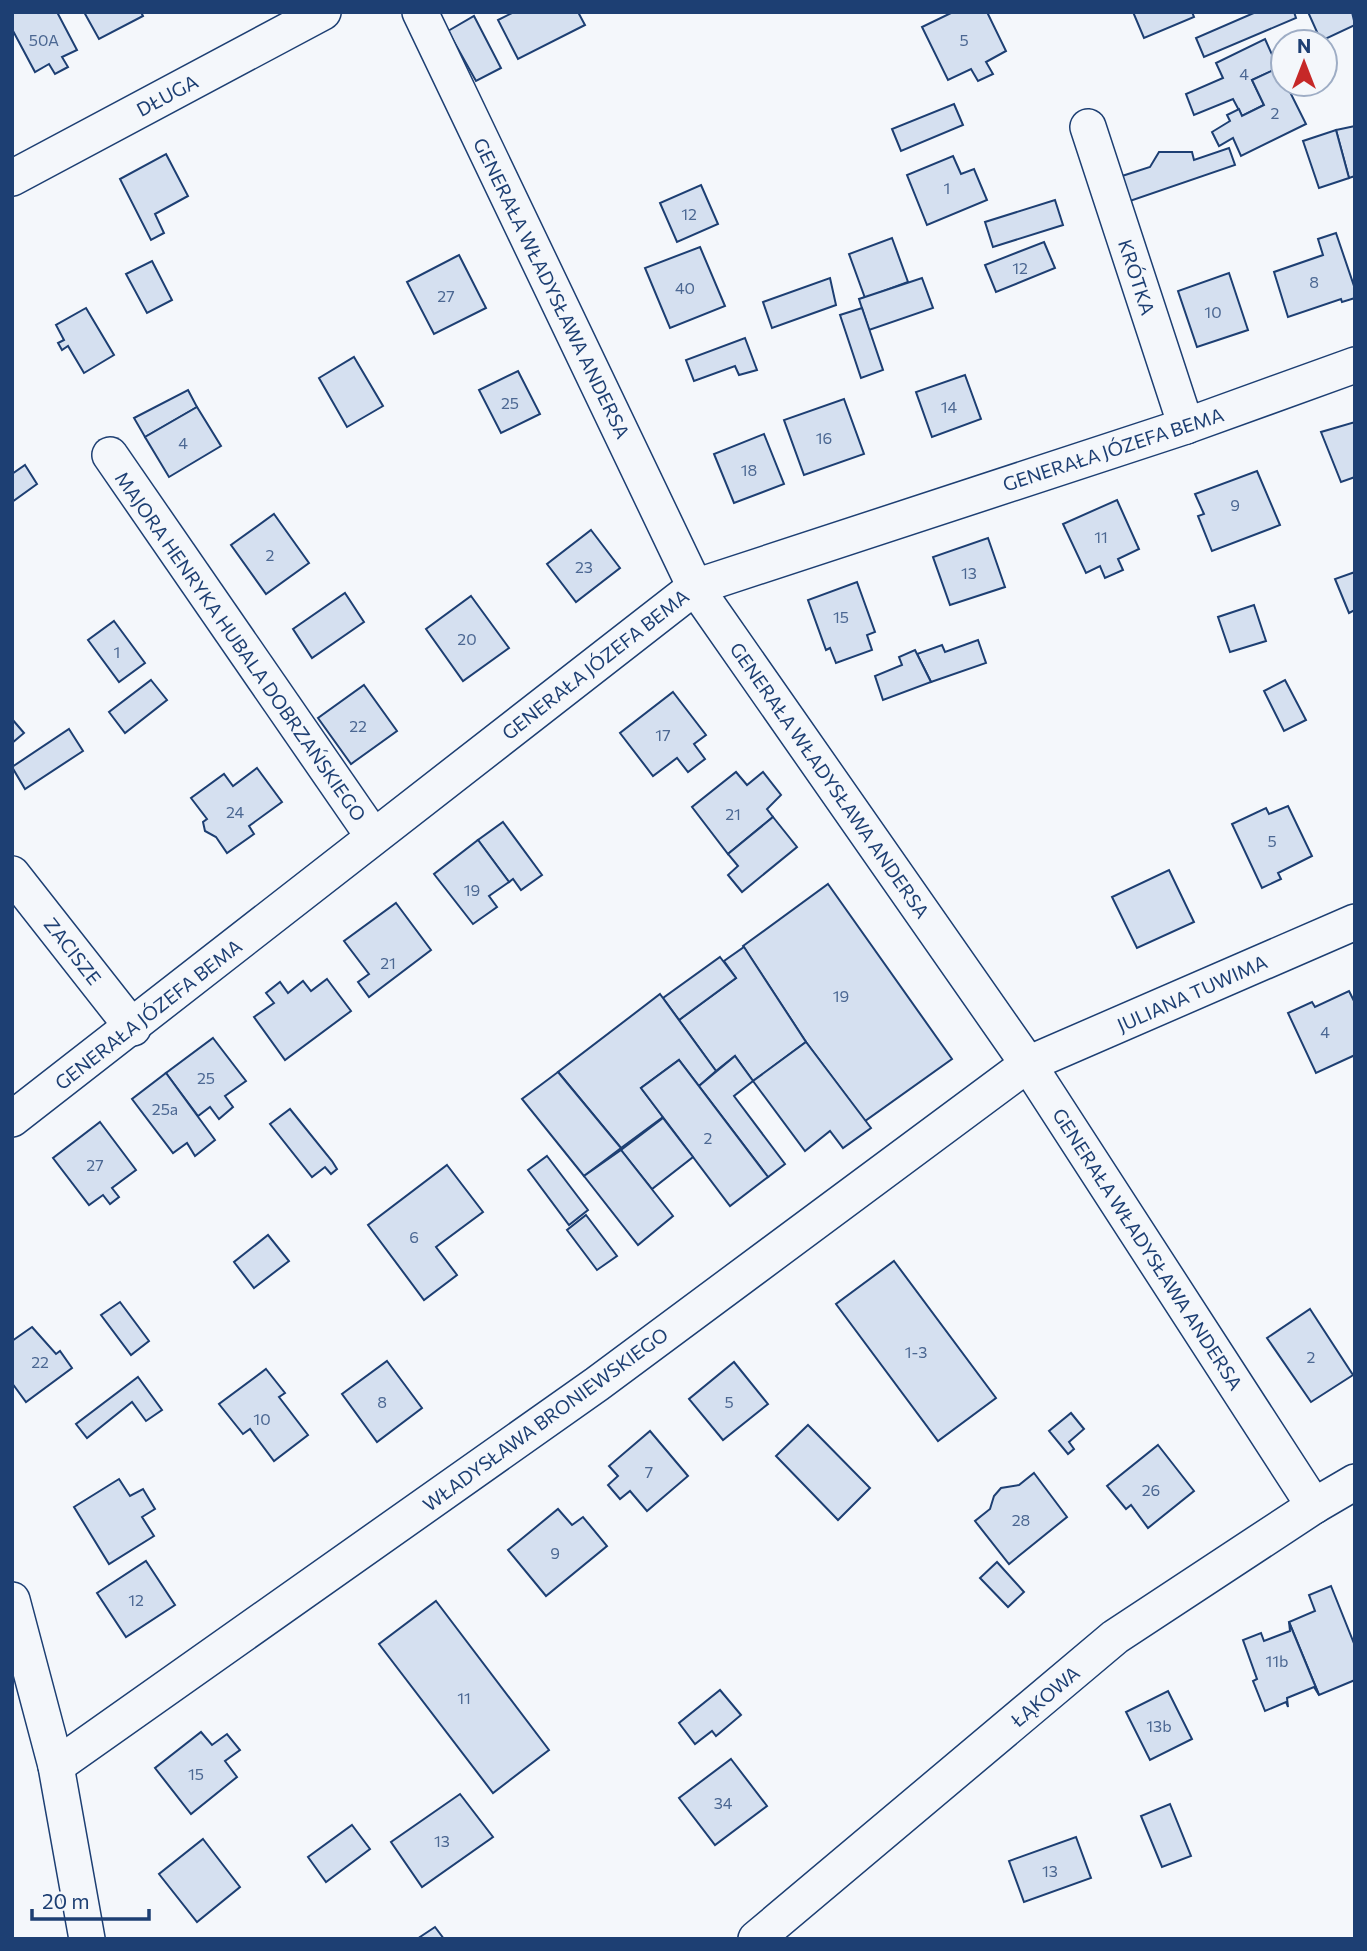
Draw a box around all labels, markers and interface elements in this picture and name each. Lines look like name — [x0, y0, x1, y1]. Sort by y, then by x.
north arrow — [1269, 28, 1339, 98]
house number: 50A — [29, 30, 59, 49]
house number: 5 — [959, 30, 969, 49]
text: N — [1297, 34, 1311, 57]
house number: 4 — [1239, 64, 1249, 83]
street label: DŁUGA — [132, 69, 202, 121]
house number: 2 — [1271, 103, 1280, 122]
street label: GENERAŁA WŁADYSŁAWA ANDERSA — [469, 134, 635, 442]
house number: 1 — [944, 178, 950, 197]
house number: 12 — [681, 204, 697, 223]
street label: KRÓTKA — [1114, 236, 1161, 318]
house number: 12 — [1012, 258, 1028, 277]
house number: 8 — [1309, 272, 1319, 291]
house number: 40 — [675, 278, 695, 297]
house number: 27 — [437, 286, 455, 305]
house number: 10 — [1204, 302, 1222, 321]
house number: 25 — [501, 393, 519, 412]
house number: 14 — [941, 397, 958, 416]
street label: GENERAŁA JÓZEFA BEMA — [999, 401, 1226, 496]
house number: 16 — [816, 428, 832, 447]
house number: 4 — [178, 433, 188, 452]
house number: 18 — [741, 460, 757, 479]
street label: MAJORA HENRYKA HUBALA DOBRZAŃSKIEGO — [111, 467, 371, 825]
house number: 9 — [1230, 495, 1240, 514]
house number: 11 — [1094, 527, 1108, 546]
house number: 2 — [266, 545, 275, 564]
house number: 23 — [575, 557, 593, 576]
house number: 13 — [961, 563, 977, 582]
street label: GENERAŁA JÓZEFA BEMA — [496, 583, 693, 744]
house number: 15 — [833, 607, 849, 626]
house number: 20 — [457, 629, 477, 648]
street label: GENERAŁA WŁADYSŁAWA ANDERSA — [726, 638, 934, 922]
house number: 1 — [114, 642, 120, 661]
house number: 22 — [349, 716, 367, 735]
house number: 17 — [655, 725, 671, 744]
house number: 24 — [226, 802, 244, 821]
house number: 21 — [725, 804, 741, 823]
house number: 5 — [1267, 831, 1277, 850]
house number: 19 — [464, 880, 480, 899]
street label: ZACISZE — [40, 913, 106, 989]
street label: GENERAŁA JÓZEFA BEMA — [49, 933, 246, 1094]
street label: JULIANA TUWIMA — [1113, 950, 1271, 1036]
house number: 21 — [380, 953, 396, 972]
house number: 19 — [833, 986, 849, 1005]
house number: 4 — [1320, 1022, 1330, 1041]
house number: 25 — [197, 1068, 215, 1087]
house number: 25a — [152, 1099, 178, 1118]
street label: GENERAŁA WŁADYSŁAWA ANDERSA — [1048, 1104, 1248, 1394]
house number: 2 — [704, 1128, 713, 1147]
house number: 27 — [86, 1155, 104, 1174]
house number: 6 — [409, 1227, 419, 1246]
street label: WŁADYSŁAWA BRONIEWSKIEGO — [418, 1322, 672, 1516]
house number: 1-3 — [905, 1342, 927, 1361]
house number: 2 — [1307, 1347, 1316, 1366]
house number: 22 — [31, 1352, 49, 1371]
house number: 8 — [377, 1392, 387, 1411]
house number: 5 — [724, 1392, 734, 1411]
house number: 10 — [253, 1409, 271, 1428]
house number: 7 — [645, 1462, 653, 1481]
house number: 26 — [1142, 1480, 1160, 1499]
house number: 28 — [1012, 1510, 1030, 1529]
house number: 9 — [550, 1543, 560, 1562]
house number: 12 — [128, 1590, 144, 1609]
house number: 11b — [1265, 1651, 1289, 1670]
street label: ŁĄKOWA — [1005, 1661, 1084, 1732]
house number: 11 — [457, 1688, 471, 1707]
house number: 13b — [1146, 1716, 1172, 1735]
house number: 15 — [188, 1764, 204, 1783]
house number: 34 — [714, 1793, 733, 1812]
house number: 13 — [434, 1831, 450, 1850]
house number: 13 — [1042, 1861, 1058, 1880]
scale bar — [32, 1878, 149, 1922]
text: 20 m — [42, 1888, 90, 1913]

